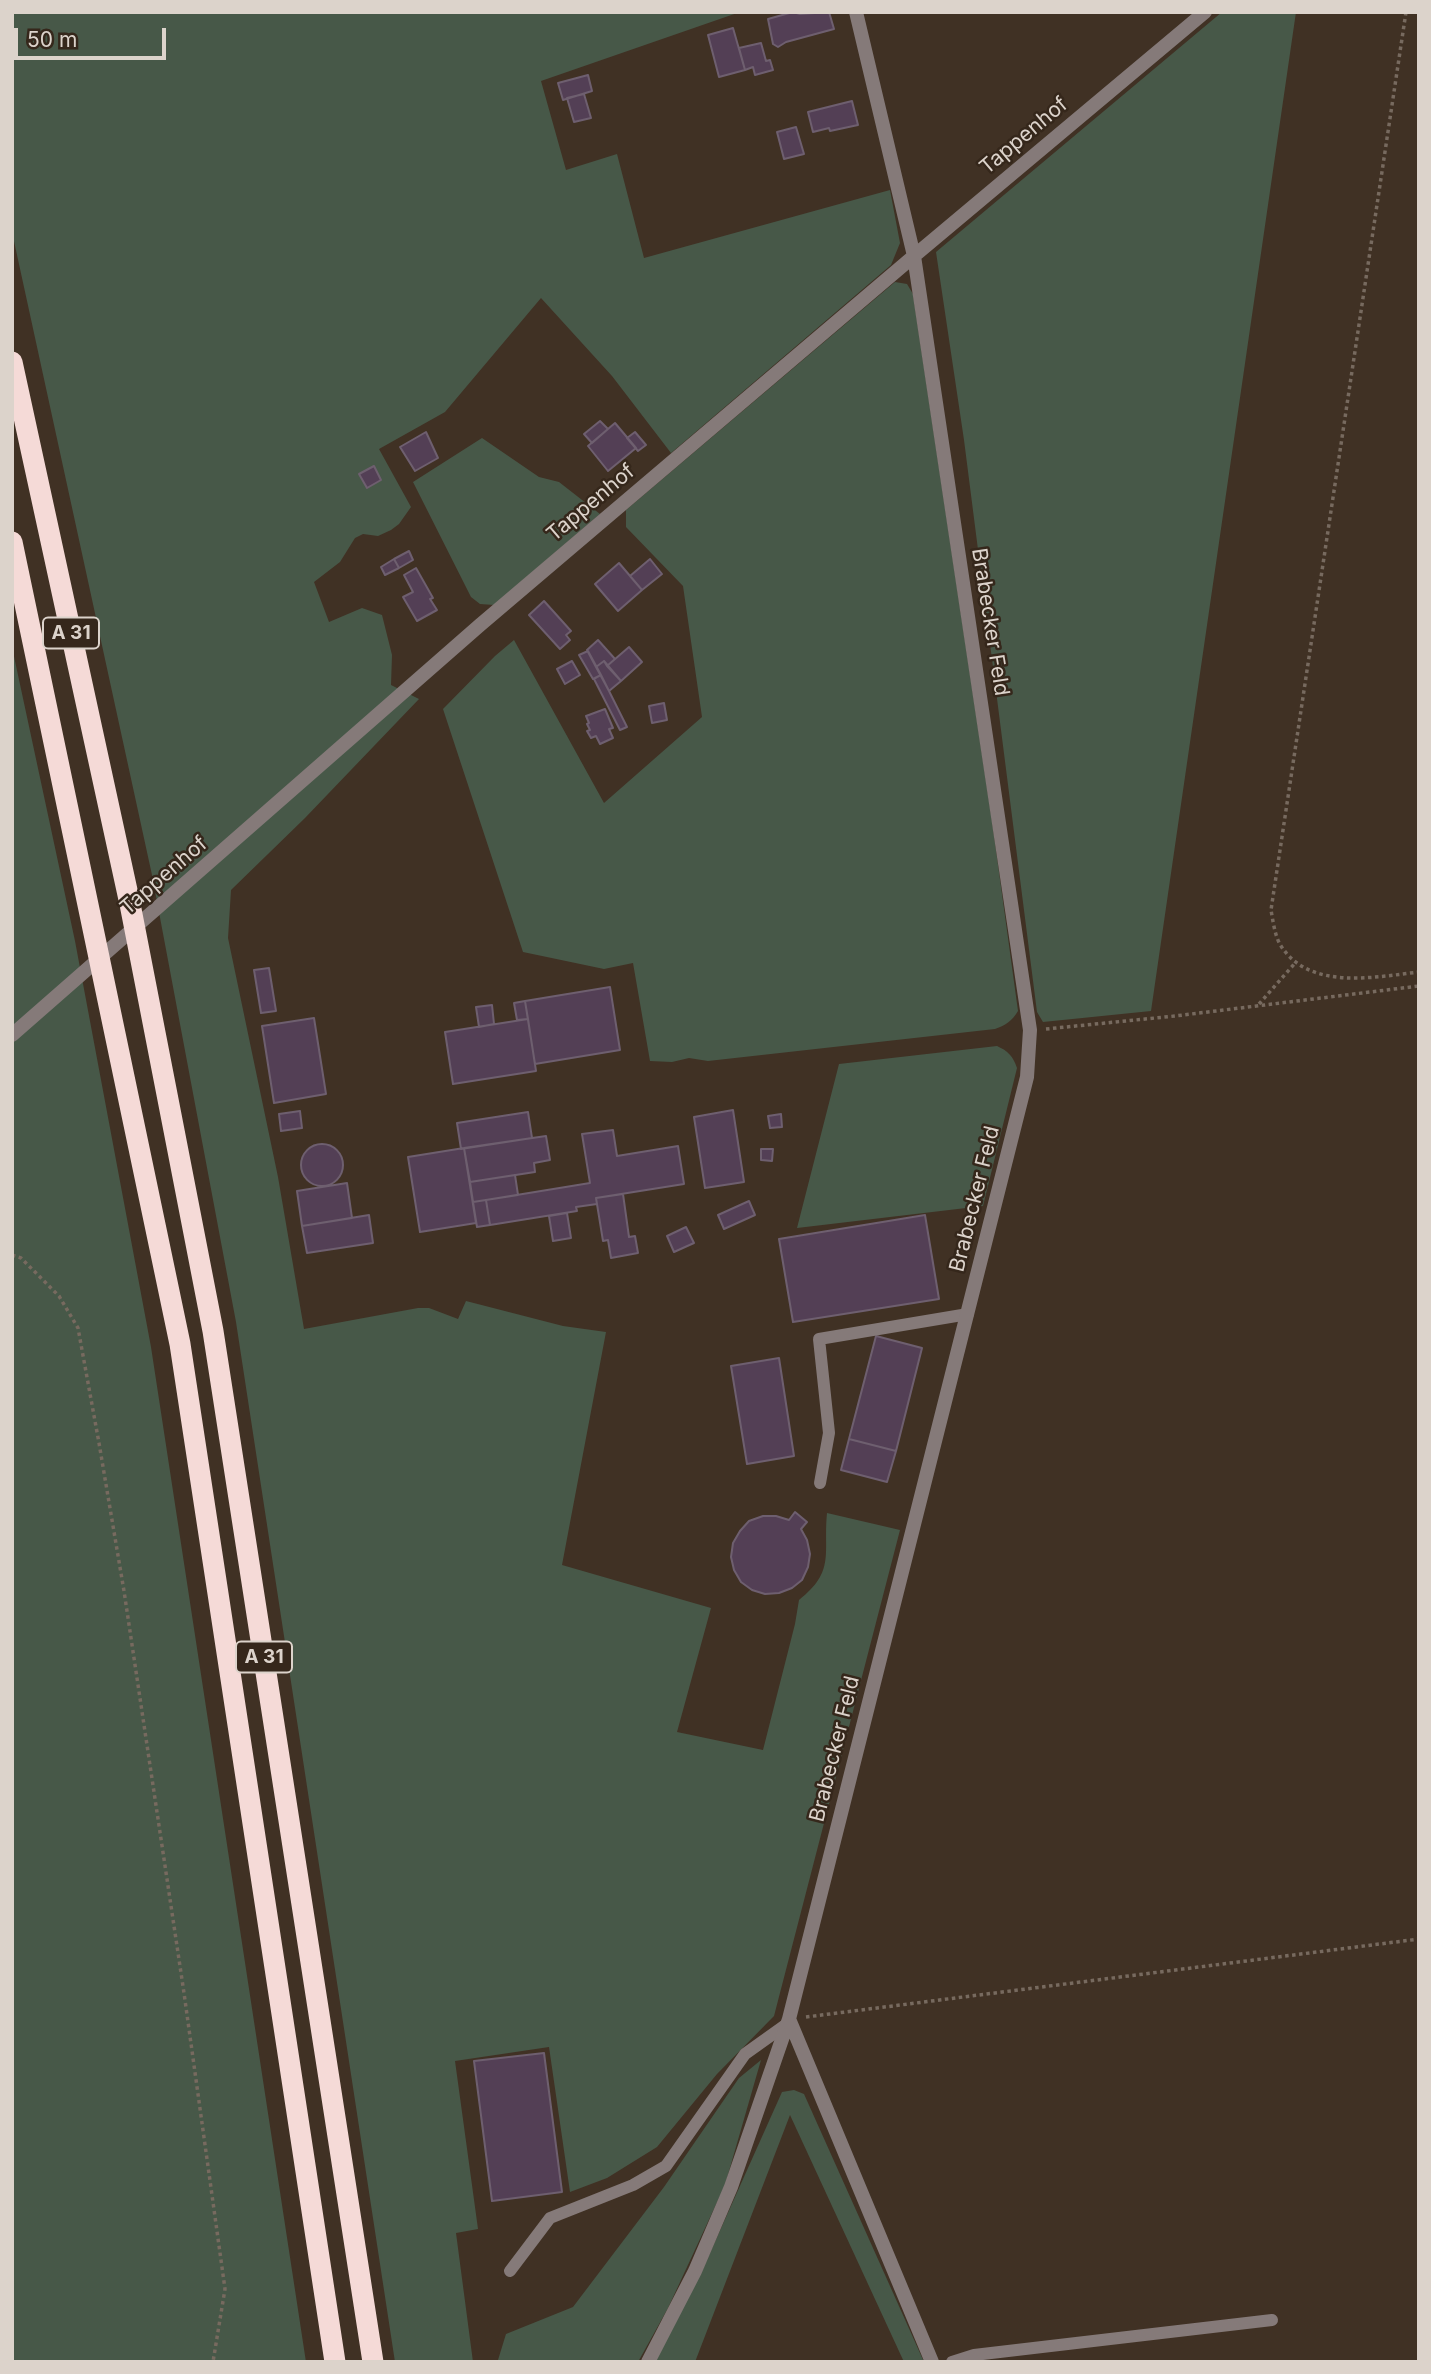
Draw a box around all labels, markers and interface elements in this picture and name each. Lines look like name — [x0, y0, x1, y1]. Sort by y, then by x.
scale bar — [18, 14, 170, 58]
text: 50 m — [27, 27, 77, 52]
street label: Tappenhof — [975, 92, 1073, 180]
street label: Tappenhof — [542, 459, 640, 547]
street label: Brabecker Feld — [966, 546, 1014, 698]
road number: A 31 — [43, 618, 99, 648]
street label: Tappenhof — [115, 831, 213, 921]
street label: Brabecker Feld — [945, 1123, 1005, 1275]
road number: A 31 — [236, 1642, 292, 1672]
street label: Brabecker Feld — [805, 1673, 865, 1825]

